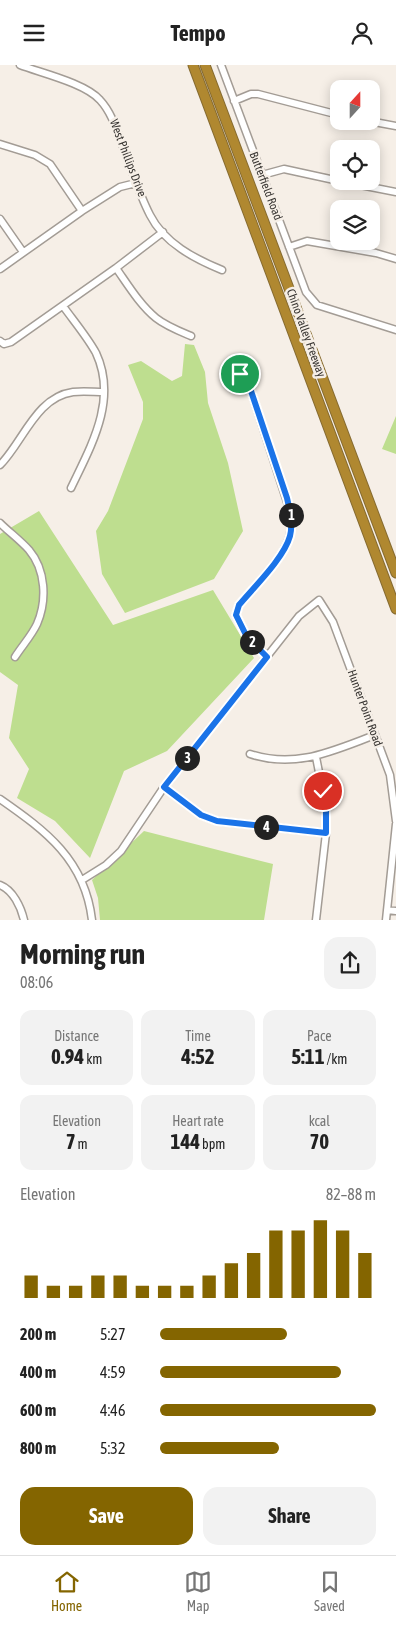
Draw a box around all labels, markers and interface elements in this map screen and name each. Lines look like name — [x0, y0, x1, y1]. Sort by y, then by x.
icon: menu — [20, 19, 48, 47]
icon: person — [348, 19, 376, 47]
text: Tempo — [171, 20, 225, 46]
north arrow — [330, 80, 380, 130]
map controls — [330, 80, 380, 250]
street label: West Phillips Drive — [107, 117, 149, 199]
button: locate — [330, 140, 380, 190]
street label: Butterfield Road — [247, 150, 285, 222]
button: layers — [330, 200, 380, 250]
street label: Chino Valley Freeway — [284, 287, 328, 379]
pin — [219, 353, 261, 395]
icon: arrive — [226, 360, 254, 388]
pin: 1 — [278, 503, 304, 527]
text: 1 — [288, 507, 295, 523]
pin: 2 — [240, 629, 264, 655]
text: 2 — [249, 634, 256, 650]
street label: Hunter Point Road — [345, 668, 385, 748]
pin: 3 — [174, 745, 200, 771]
text: 3 — [184, 750, 191, 766]
pin — [302, 770, 344, 812]
icon: check — [309, 777, 337, 805]
pin: 4 — [254, 815, 278, 839]
text: 4 — [263, 819, 270, 835]
button: share — [324, 937, 376, 989]
text: Morning run — [20, 938, 145, 970]
text: 08:06 — [20, 973, 53, 991]
text: Distance — [54, 1028, 99, 1044]
text: Time — [185, 1028, 211, 1044]
text: Pace — [307, 1028, 332, 1044]
text: 0.94 — [51, 1044, 84, 1068]
text: 4:52 — [181, 1044, 215, 1068]
text: 5:11 — [291, 1044, 325, 1068]
text: km — [84, 1051, 102, 1067]
text: /km — [325, 1051, 347, 1067]
text: Elevation — [52, 1113, 101, 1129]
text: Heart rate — [172, 1113, 224, 1129]
text: kcal — [309, 1113, 330, 1129]
text: 7 — [66, 1129, 76, 1153]
text: 144 — [171, 1129, 200, 1153]
text: 70 — [309, 1129, 329, 1153]
text: m — [76, 1136, 88, 1152]
text: bpm — [200, 1136, 225, 1152]
text: Elevation — [20, 1185, 75, 1203]
text: 82–88 m — [326, 1185, 376, 1203]
text: 200 m — [20, 1325, 56, 1343]
text: 5:27 — [100, 1325, 125, 1343]
text: 400 m — [20, 1363, 56, 1381]
text: 4:59 — [100, 1363, 125, 1381]
text: 600 m — [20, 1401, 56, 1419]
text: 4:46 — [100, 1401, 125, 1419]
text: 800 m — [20, 1439, 56, 1457]
text: 5:32 — [100, 1439, 125, 1457]
button: Save — [20, 1487, 193, 1545]
button: Share — [203, 1487, 376, 1545]
tab: Home — [51, 1568, 82, 1614]
tab: Map — [184, 1568, 212, 1614]
tab: Saved — [314, 1568, 345, 1614]

